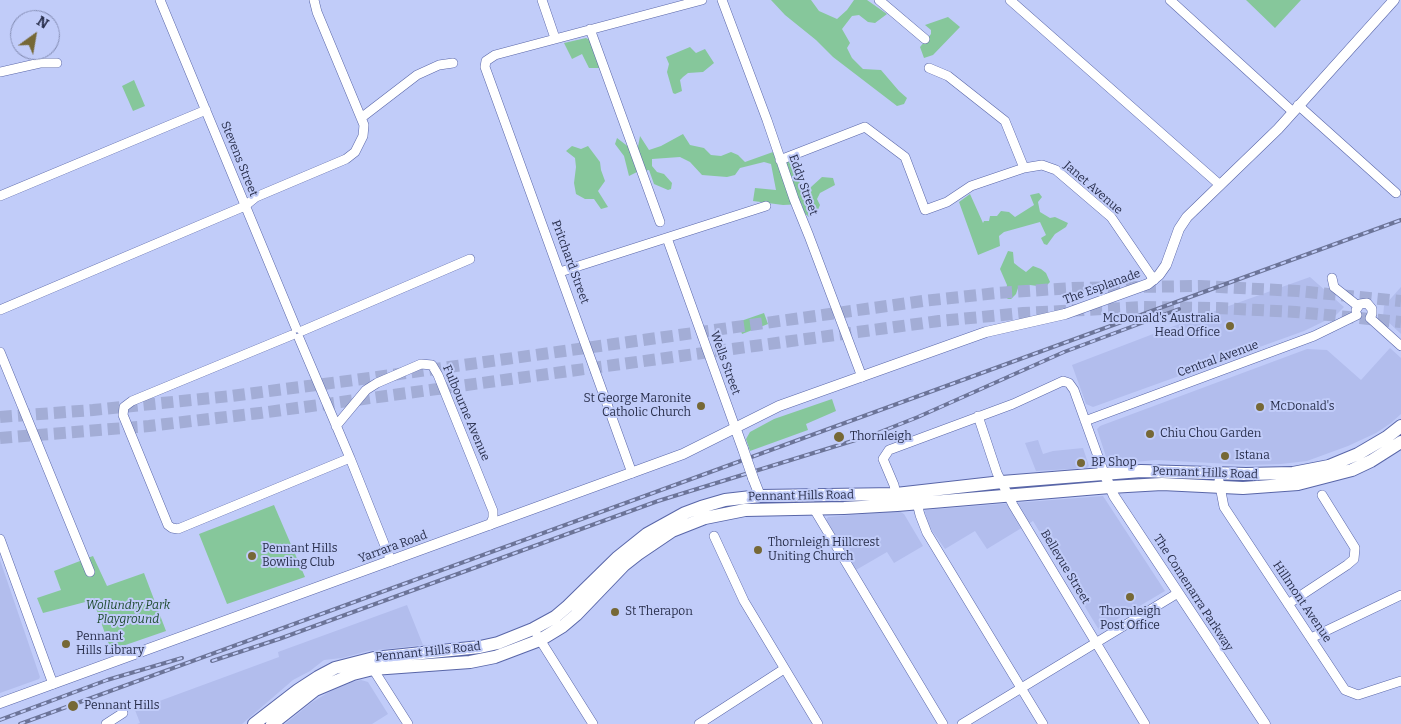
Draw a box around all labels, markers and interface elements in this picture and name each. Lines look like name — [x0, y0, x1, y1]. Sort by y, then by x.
north arrow — [10, 10, 60, 60]
text: N — [34, 13, 52, 33]
street label: Stevens Street — [217, 119, 261, 199]
street label: Eddy Street — [785, 152, 821, 218]
street label: Janet Avenue — [1061, 158, 1125, 218]
street label: Pritchard Street — [548, 218, 592, 306]
street label: The Esplanade — [1061, 266, 1143, 308]
place label: McDonald's Australia Head Office — [1103, 312, 1220, 340]
marker: McDonald's Australia Head Office — [1224, 320, 1236, 332]
street label: Wells Street — [707, 329, 743, 397]
street label: Central Avenue — [1175, 338, 1261, 380]
street label: Fulbourne Avenue — [439, 363, 493, 463]
place label: St George Maronite Catholic Church — [583, 392, 691, 420]
marker: St George Maronite Catholic Church — [695, 400, 707, 412]
place label: McDonald's — [1270, 400, 1334, 414]
marker: McDonald's — [1254, 401, 1266, 413]
place label: Chiu Chou Garden — [1160, 427, 1261, 441]
marker: Chiu Chou Garden — [1144, 428, 1156, 440]
marker: Thornleigh — [832, 430, 846, 444]
place label: Thornleigh — [850, 430, 912, 444]
place label: Istana — [1235, 449, 1270, 463]
marker: Istana — [1219, 450, 1231, 462]
place label: BP Shop — [1091, 456, 1137, 470]
marker: BP Shop — [1075, 457, 1087, 469]
street label: Pennant Hills Road — [1152, 464, 1258, 482]
street label: Pennant Hills Road — [748, 488, 854, 504]
street label: Bellevue Street — [1037, 527, 1093, 607]
street label: Yarrara Road — [357, 528, 429, 566]
street label: The Comenarra Parkway — [1150, 532, 1236, 654]
place label: Thornleigh Hillcrest Uniting Church — [768, 536, 880, 564]
place label: Pennant Hills Bowling Club — [262, 542, 337, 570]
marker: Thornleigh Hillcrest Uniting Church — [752, 544, 764, 556]
marker: Pennant Hills Bowling Club — [246, 550, 258, 562]
street label: Hillmont Avenue — [1269, 559, 1335, 645]
marker: Thornleigh Post Office — [1124, 591, 1136, 603]
park label: Wollundry Park Playground — [86, 599, 170, 627]
place label: St Therapon — [625, 605, 693, 619]
place label: Thornleigh Post Office — [1099, 605, 1161, 633]
marker: St Therapon — [609, 606, 621, 618]
place label: Pennant Hills Library — [76, 630, 144, 658]
marker: Pennant Hills Library — [60, 638, 72, 650]
street label: Pennant Hills Road — [375, 639, 481, 665]
marker: Pennant Hills — [66, 699, 80, 713]
place label: Pennant Hills — [84, 699, 159, 713]

